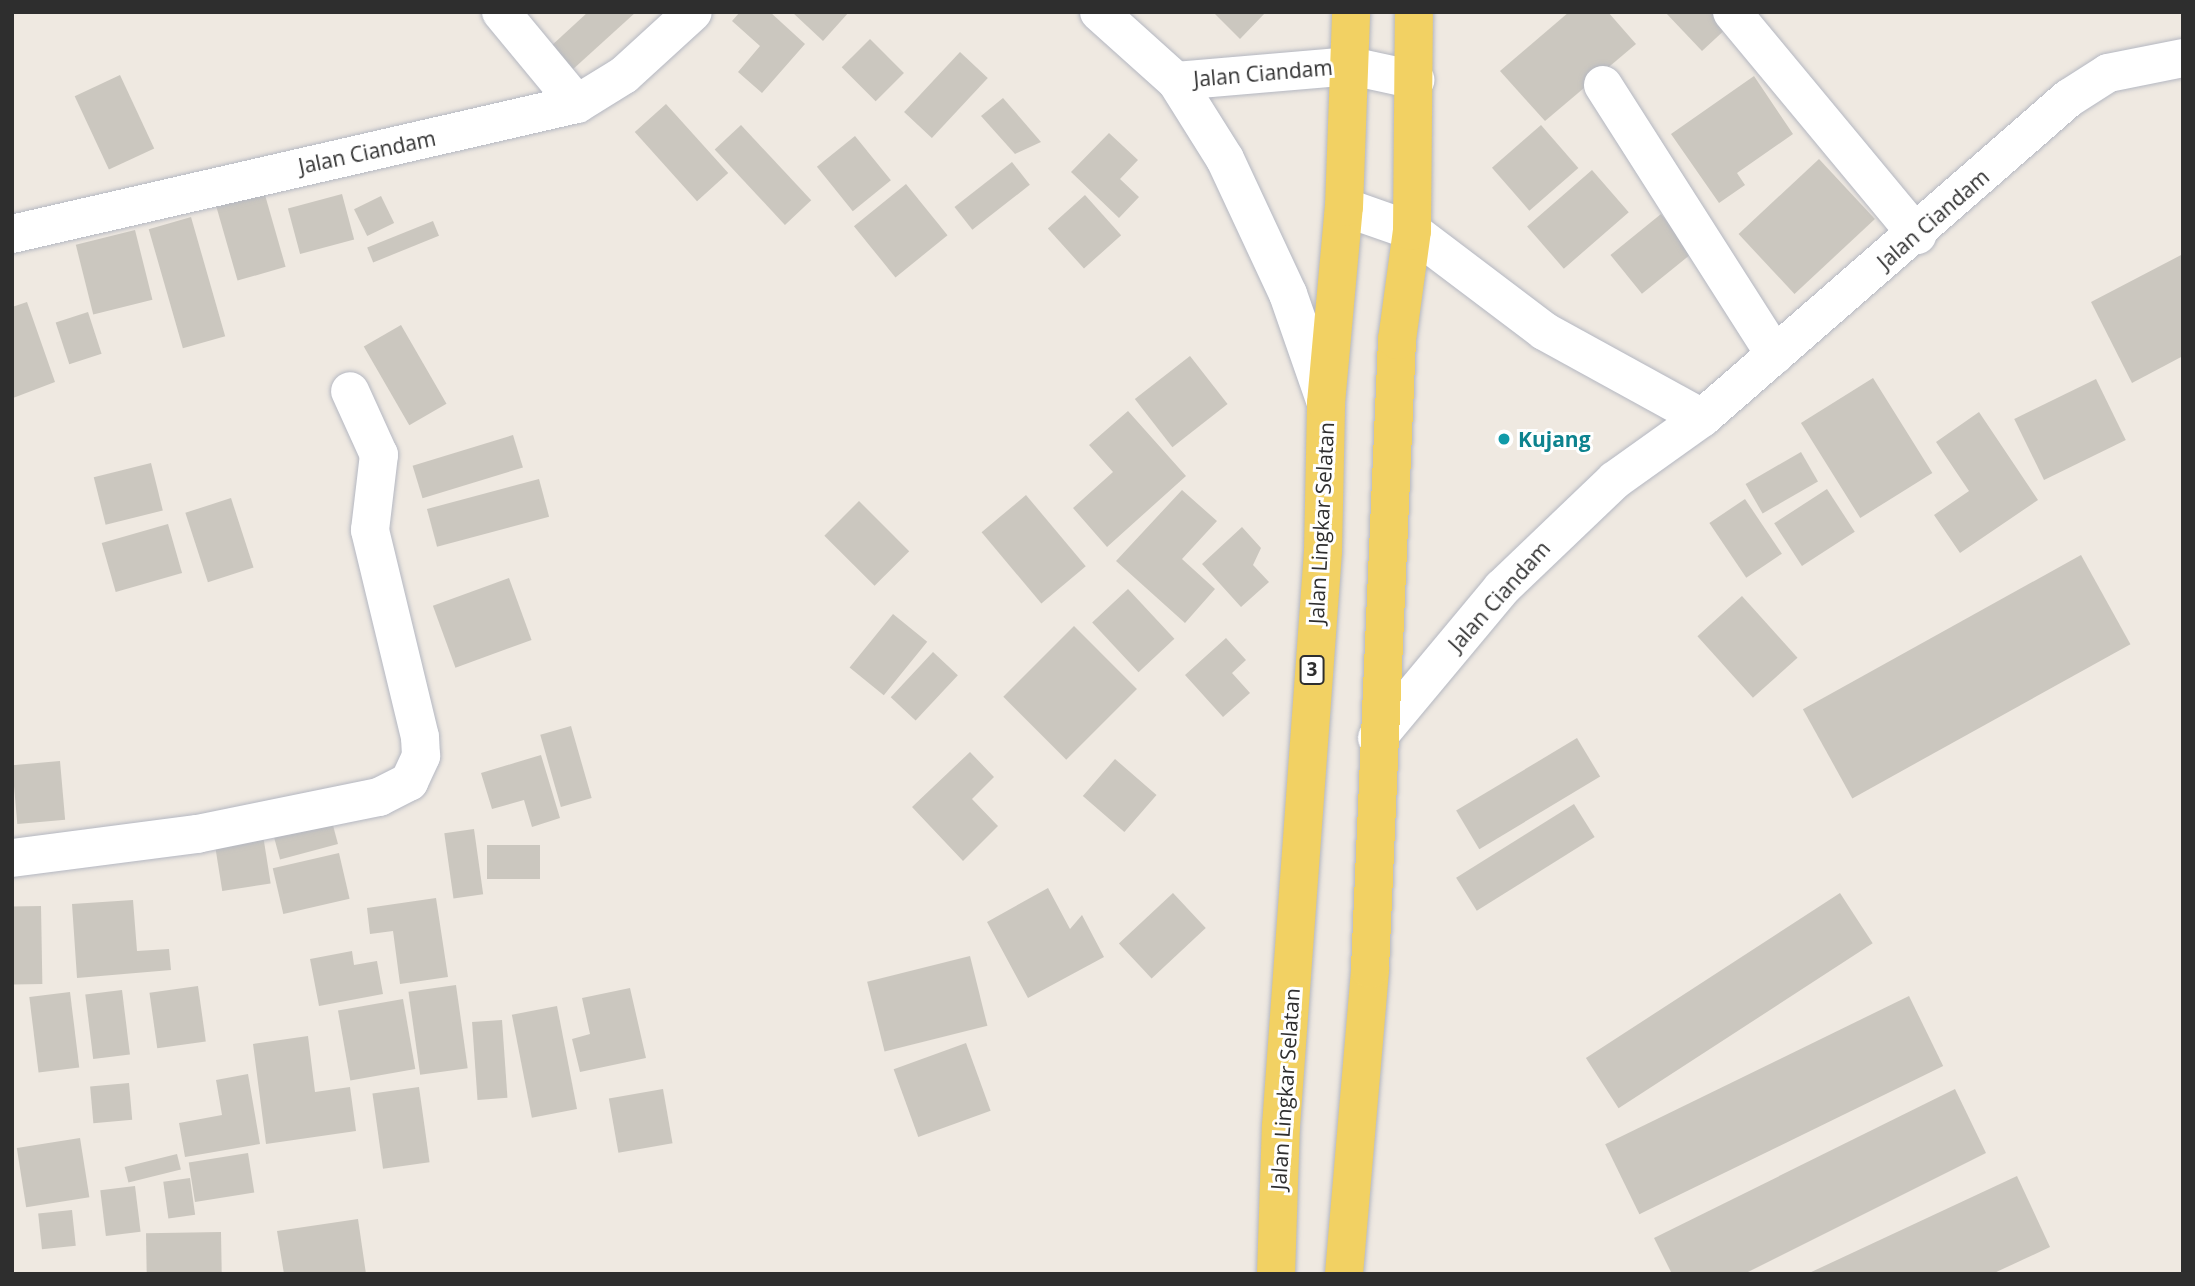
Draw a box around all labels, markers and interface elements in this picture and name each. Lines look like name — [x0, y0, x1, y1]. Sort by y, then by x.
street label: Jalan Ciandam — [1192, 54, 1334, 92]
street label: Jalan Ciandam — [296, 125, 438, 179]
street label: Jalan Ciandam — [1872, 164, 1994, 274]
street label: Jalan Lingkar Selatan — [1303, 421, 1339, 625]
place label: Kujang — [1518, 426, 1591, 452]
marker: Kujang — [1496, 431, 1512, 447]
street label: Jalan Ciandam — [1443, 536, 1555, 656]
road number: 3 — [1298, 654, 1326, 685]
street label: Jalan Lingkar Selatan — [1265, 987, 1305, 1191]

